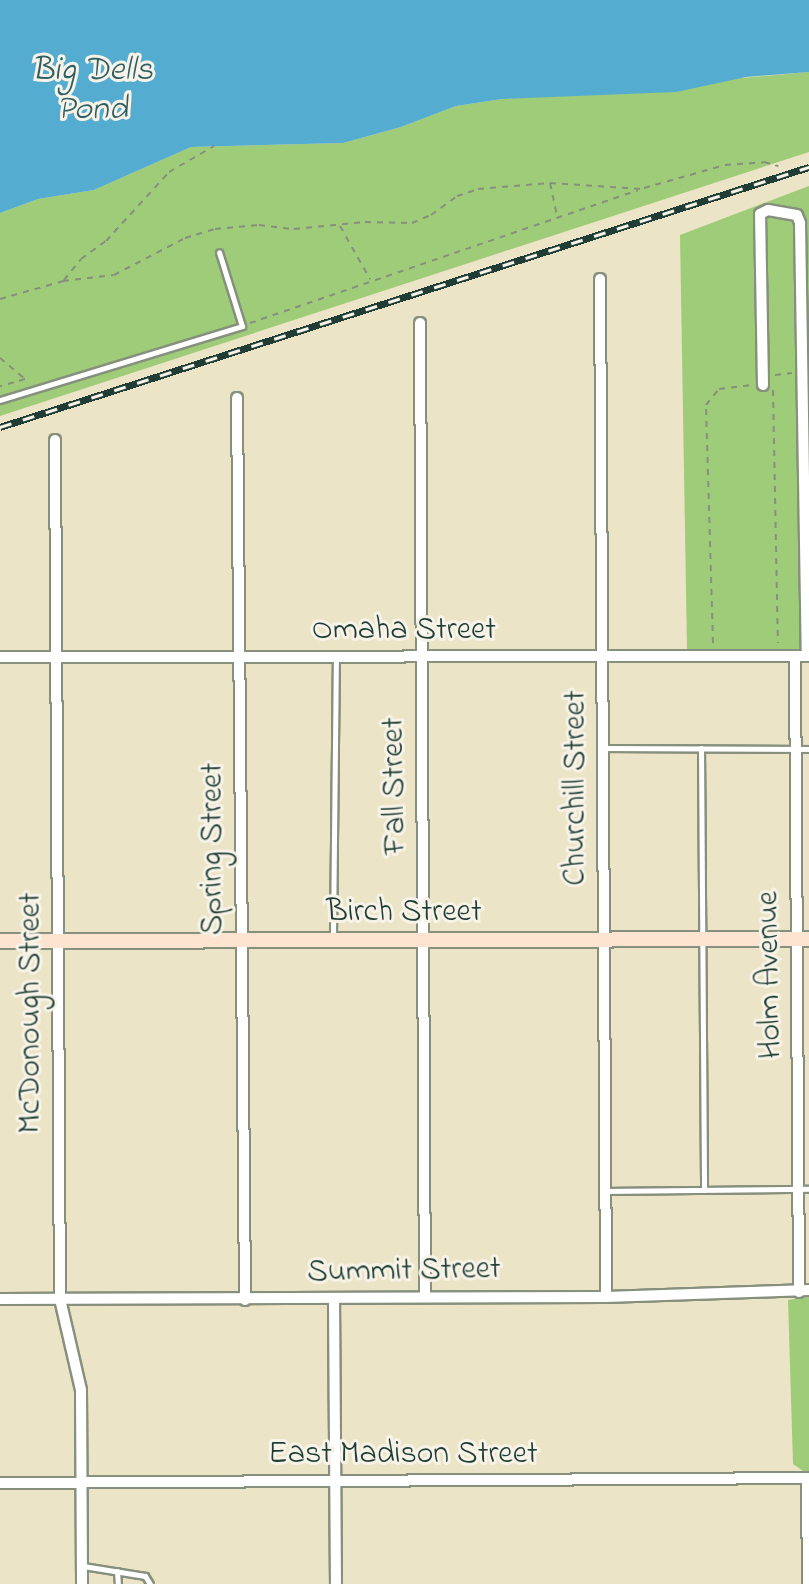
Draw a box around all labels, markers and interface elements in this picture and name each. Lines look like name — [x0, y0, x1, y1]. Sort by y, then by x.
water label: Big Dells Pond — [31, 51, 153, 130]
street label: Omaha Street — [312, 612, 496, 650]
street label: Churchill Street — [558, 690, 596, 886]
street label: Fall Street — [376, 717, 416, 855]
street label: Spring Street — [195, 763, 233, 935]
street label: Holm Avenue — [750, 891, 792, 1059]
street label: McDonough Street — [13, 892, 51, 1134]
street label: Birch Street — [326, 894, 482, 932]
street label: Summit Street — [307, 1251, 501, 1293]
street label: East Madison Street — [268, 1436, 538, 1474]

